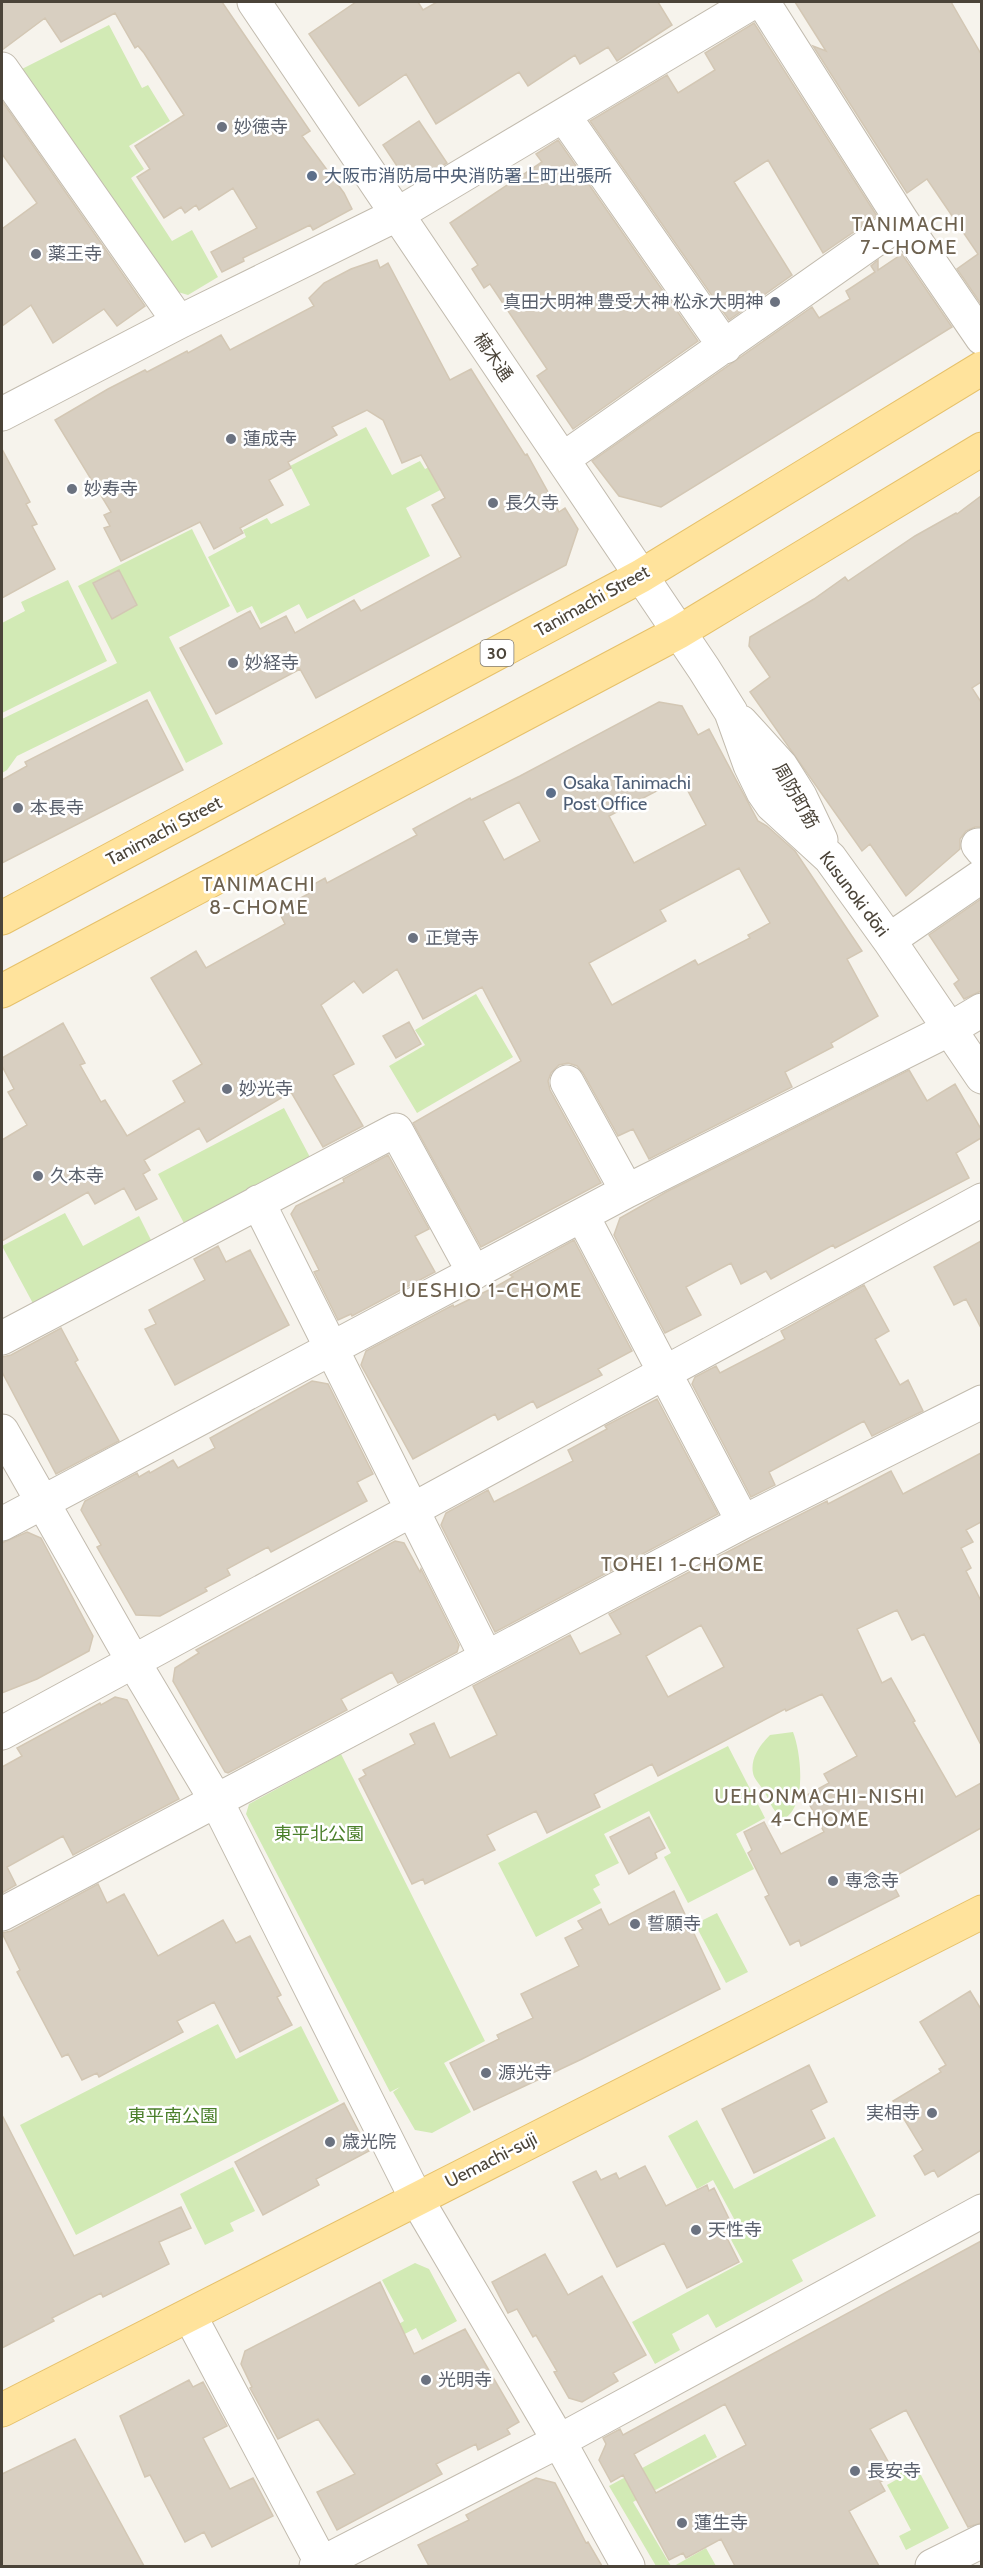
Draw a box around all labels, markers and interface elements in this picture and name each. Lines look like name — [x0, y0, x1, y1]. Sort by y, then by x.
place label: 妙徳寺 — [234, 116, 288, 138]
marker: 妙徳寺 — [215, 120, 229, 134]
place label: 大阪市消防局中央消防署上町出張所 — [324, 165, 612, 187]
marker: 大阪市消防局中央消防署上町出張所 — [305, 169, 319, 183]
district label: TANIMACHI 7-CHOME — [852, 212, 966, 259]
place label: 薬王寺 — [48, 243, 102, 265]
marker: 薬王寺 — [29, 247, 43, 261]
place label: 真田大明神 豊受大神 松永大明神 — [503, 291, 763, 313]
marker: 真田大明神 豊受大神 松永大明神 — [768, 295, 782, 309]
street label: 楠木通 — [469, 328, 517, 386]
place label: 蓮成寺 — [243, 428, 297, 450]
marker: 蓮成寺 — [224, 432, 238, 446]
place label: 妙寿寺 — [84, 478, 138, 500]
marker: 妙寿寺 — [65, 482, 79, 496]
place label: 長久寺 — [505, 492, 559, 514]
marker: 長久寺 — [486, 496, 500, 510]
street label: Tanimachi Street — [531, 560, 653, 642]
road number: 30 — [480, 640, 514, 666]
place label: 妙経寺 — [245, 652, 299, 674]
marker: 妙経寺 — [226, 656, 240, 670]
street label: 周防町筋 — [768, 759, 824, 833]
place label: Osaka Tanimachi Post Office — [563, 772, 691, 815]
marker: Osaka Tanimachi Post Office — [544, 786, 558, 800]
street label: Tanimachi Street — [103, 791, 225, 871]
place label: 本長寺 — [30, 797, 84, 819]
marker: 本長寺 — [11, 801, 25, 815]
street label: Kusunoki dōri — [815, 847, 893, 941]
district label: TANIMACHI 8-CHOME — [202, 872, 316, 919]
place label: 正覚寺 — [425, 927, 479, 949]
marker: 正覚寺 — [406, 931, 420, 945]
place label: 妙光寺 — [239, 1078, 293, 1100]
marker: 妙光寺 — [220, 1082, 234, 1096]
place label: 久本寺 — [50, 1165, 104, 1187]
marker: 久本寺 — [31, 1169, 45, 1183]
district label: UESHIO 1-CHOME — [401, 1278, 583, 1302]
district label: TOHEI 1-CHOME — [601, 1552, 765, 1576]
district label: UEHONMACHI-NISHI 4-CHOME — [714, 1784, 926, 1831]
park label: 東平北公園 — [274, 1823, 364, 1845]
place label: 専念寺 — [845, 1870, 899, 1892]
marker: 専念寺 — [826, 1874, 840, 1888]
place label: 誓願寺 — [647, 1913, 701, 1935]
marker: 誓願寺 — [628, 1917, 642, 1931]
place label: 源光寺 — [498, 2062, 552, 2084]
marker: 源光寺 — [479, 2066, 493, 2080]
place label: 実相寺 — [866, 2102, 920, 2124]
park label: 東平南公園 — [128, 2105, 218, 2127]
marker: 実相寺 — [925, 2106, 939, 2120]
street label: Uemachi-suji — [441, 2127, 541, 2193]
place label: 歳光院 — [342, 2131, 396, 2153]
marker: 歳光院 — [323, 2135, 337, 2149]
place label: 天性寺 — [708, 2219, 762, 2241]
marker: 天性寺 — [689, 2223, 703, 2237]
place label: 光明寺 — [438, 2369, 492, 2391]
marker: 光明寺 — [419, 2373, 433, 2387]
place label: 長安寺 — [867, 2460, 921, 2482]
marker: 長安寺 — [848, 2464, 862, 2478]
place label: 蓮生寺 — [694, 2512, 748, 2534]
marker: 蓮生寺 — [675, 2516, 689, 2530]

